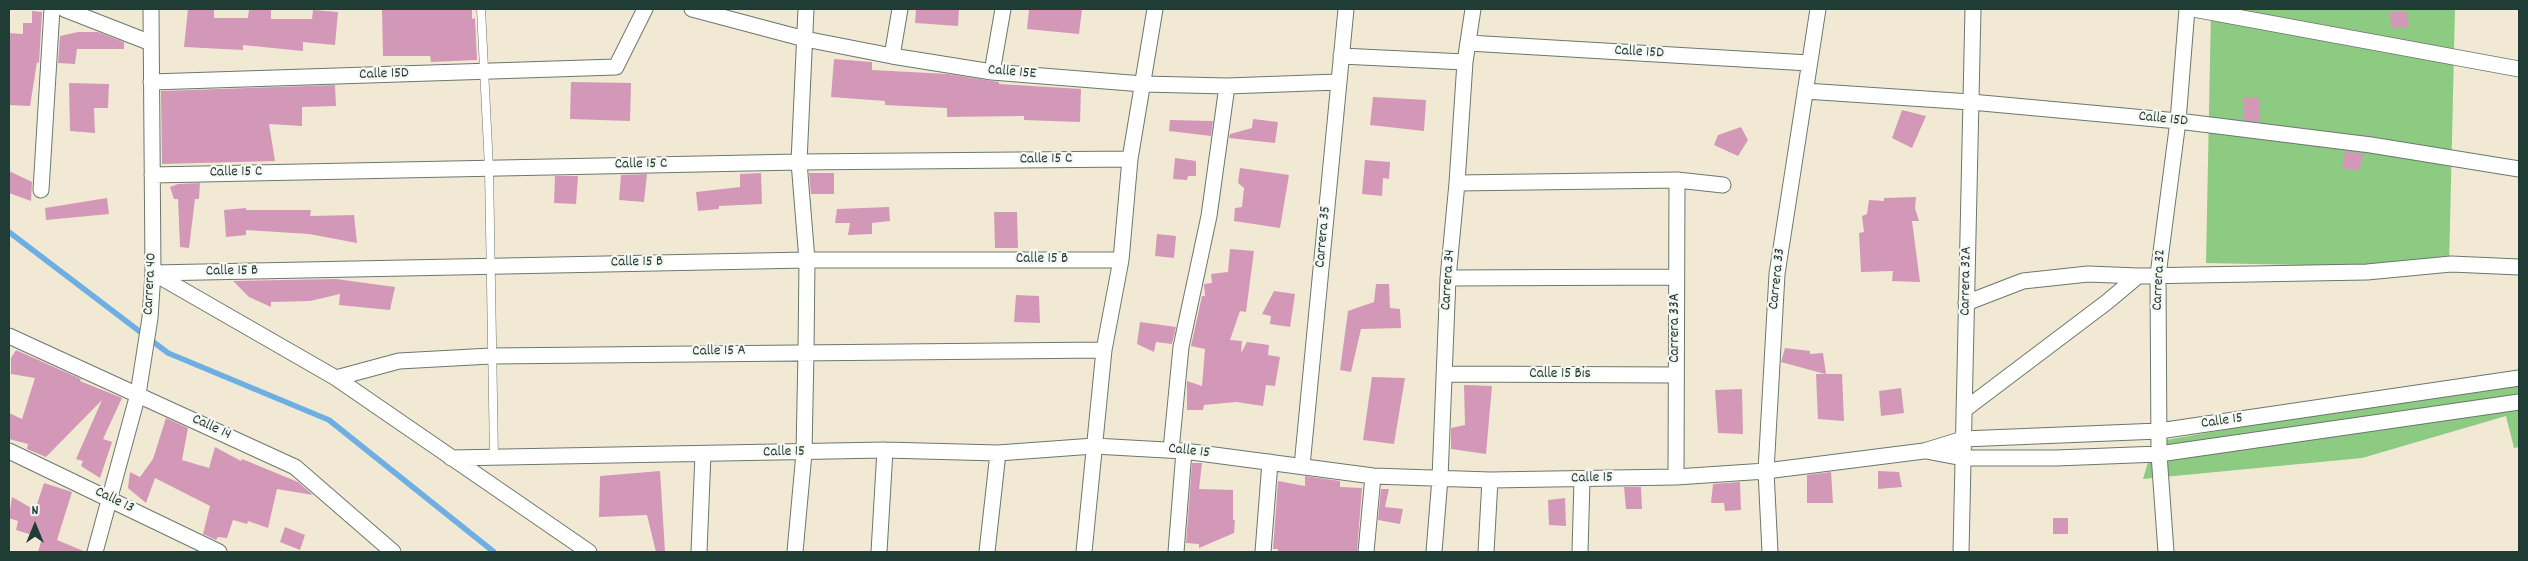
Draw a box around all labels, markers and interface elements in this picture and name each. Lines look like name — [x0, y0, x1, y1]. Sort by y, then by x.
street label: Calle 15D — [1614, 43, 1664, 63]
street label: Calle 15E — [987, 62, 1037, 84]
street label: Calle 15D — [359, 65, 409, 85]
street label: Calle 15D — [2137, 108, 2189, 132]
street label: Calle 15 C — [1019, 151, 1073, 169]
street label: Calle 15 C — [614, 156, 668, 174]
street label: Calle 15 C — [209, 164, 263, 182]
street label: Carrera 35 — [1312, 205, 1336, 269]
street label: Carrera 32A — [1957, 246, 1977, 316]
street label: Carrera 33 — [1766, 247, 1790, 311]
street label: Carrera 34 — [1438, 249, 1460, 311]
street label: Carrera 32 — [2149, 249, 2171, 311]
street label: Calle 15 B — [1016, 251, 1068, 269]
street label: Carrera 40 — [140, 252, 162, 316]
street label: Calle 15 B — [611, 254, 663, 272]
street label: Calle 15 B — [206, 263, 258, 281]
street label: Carrera 33A — [1667, 293, 1685, 363]
street label: Calle 15 A — [692, 343, 746, 361]
street label: Calle 15 Bis — [1529, 366, 1591, 384]
street label: Calle 15 — [2200, 410, 2244, 434]
street label: Calle 14 — [189, 411, 233, 445]
street label: Calle 15 — [1167, 441, 1211, 463]
street label: Calle 15 — [763, 444, 805, 462]
street label: Calle 15 — [1571, 470, 1613, 488]
street label: Calle 13 — [91, 484, 137, 518]
north arrow — [10, 501, 60, 551]
text: N — [32, 501, 38, 521]

